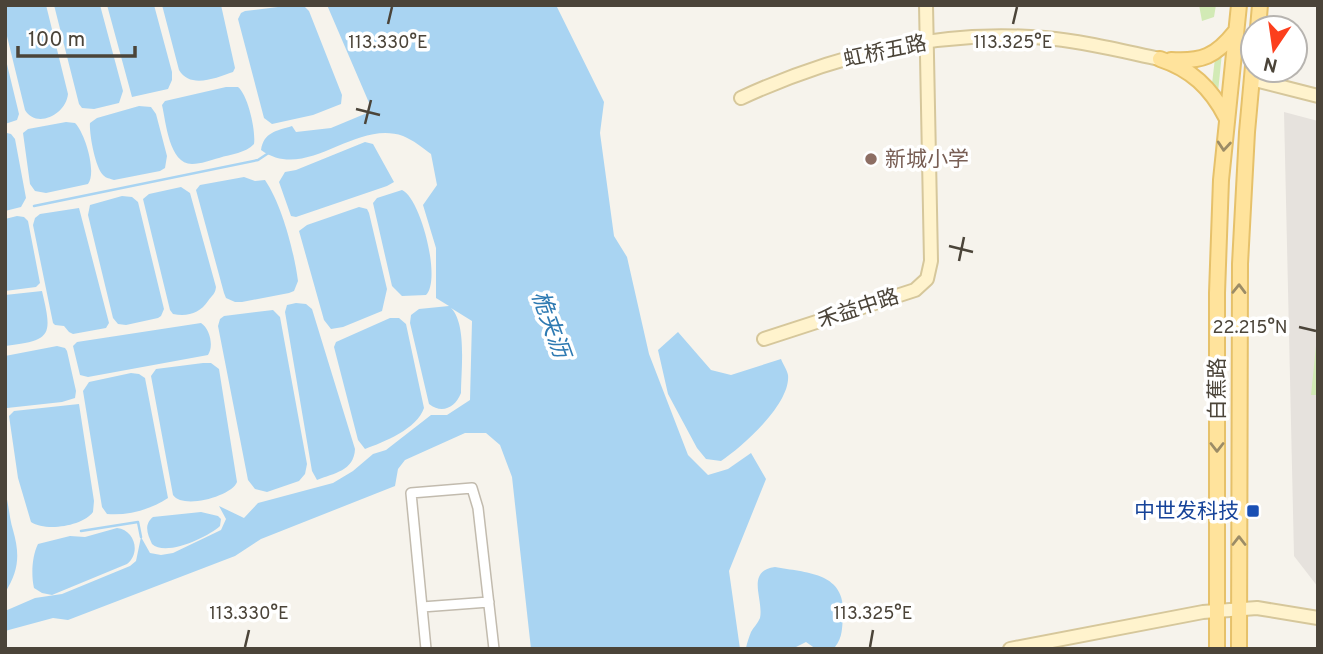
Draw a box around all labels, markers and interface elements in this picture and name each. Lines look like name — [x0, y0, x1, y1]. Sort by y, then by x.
scale bar — [18, 14, 135, 58]
north arrow — [1239, 14, 1309, 84]
text: 100 m — [28, 27, 85, 54]
street label: 虹桥五路 — [841, 31, 929, 74]
text: 113.330°E — [348, 32, 428, 55]
text: 113.325°E — [973, 32, 1053, 55]
text: N — [1261, 50, 1280, 77]
one-way arrow — [1217, 141, 1232, 152]
place label: 新城小学 — [885, 147, 969, 174]
marker: 新城小学 — [863, 151, 879, 167]
street label: 禾益中路 — [814, 284, 903, 335]
one-way arrow — [1231, 284, 1247, 294]
water label: 桅夹沥 — [523, 287, 575, 366]
text: 22.215°N — [1212, 317, 1288, 340]
street label: 白蕉路 — [1205, 358, 1232, 421]
one-way arrow — [1209, 442, 1225, 453]
place label: 中世发科技 — [1134, 499, 1239, 526]
marker: 中世发科技 — [1245, 503, 1261, 519]
one-way arrow — [1231, 536, 1247, 546]
text: 113.330°E — [209, 603, 289, 626]
text: 113.325°E — [833, 603, 913, 626]

